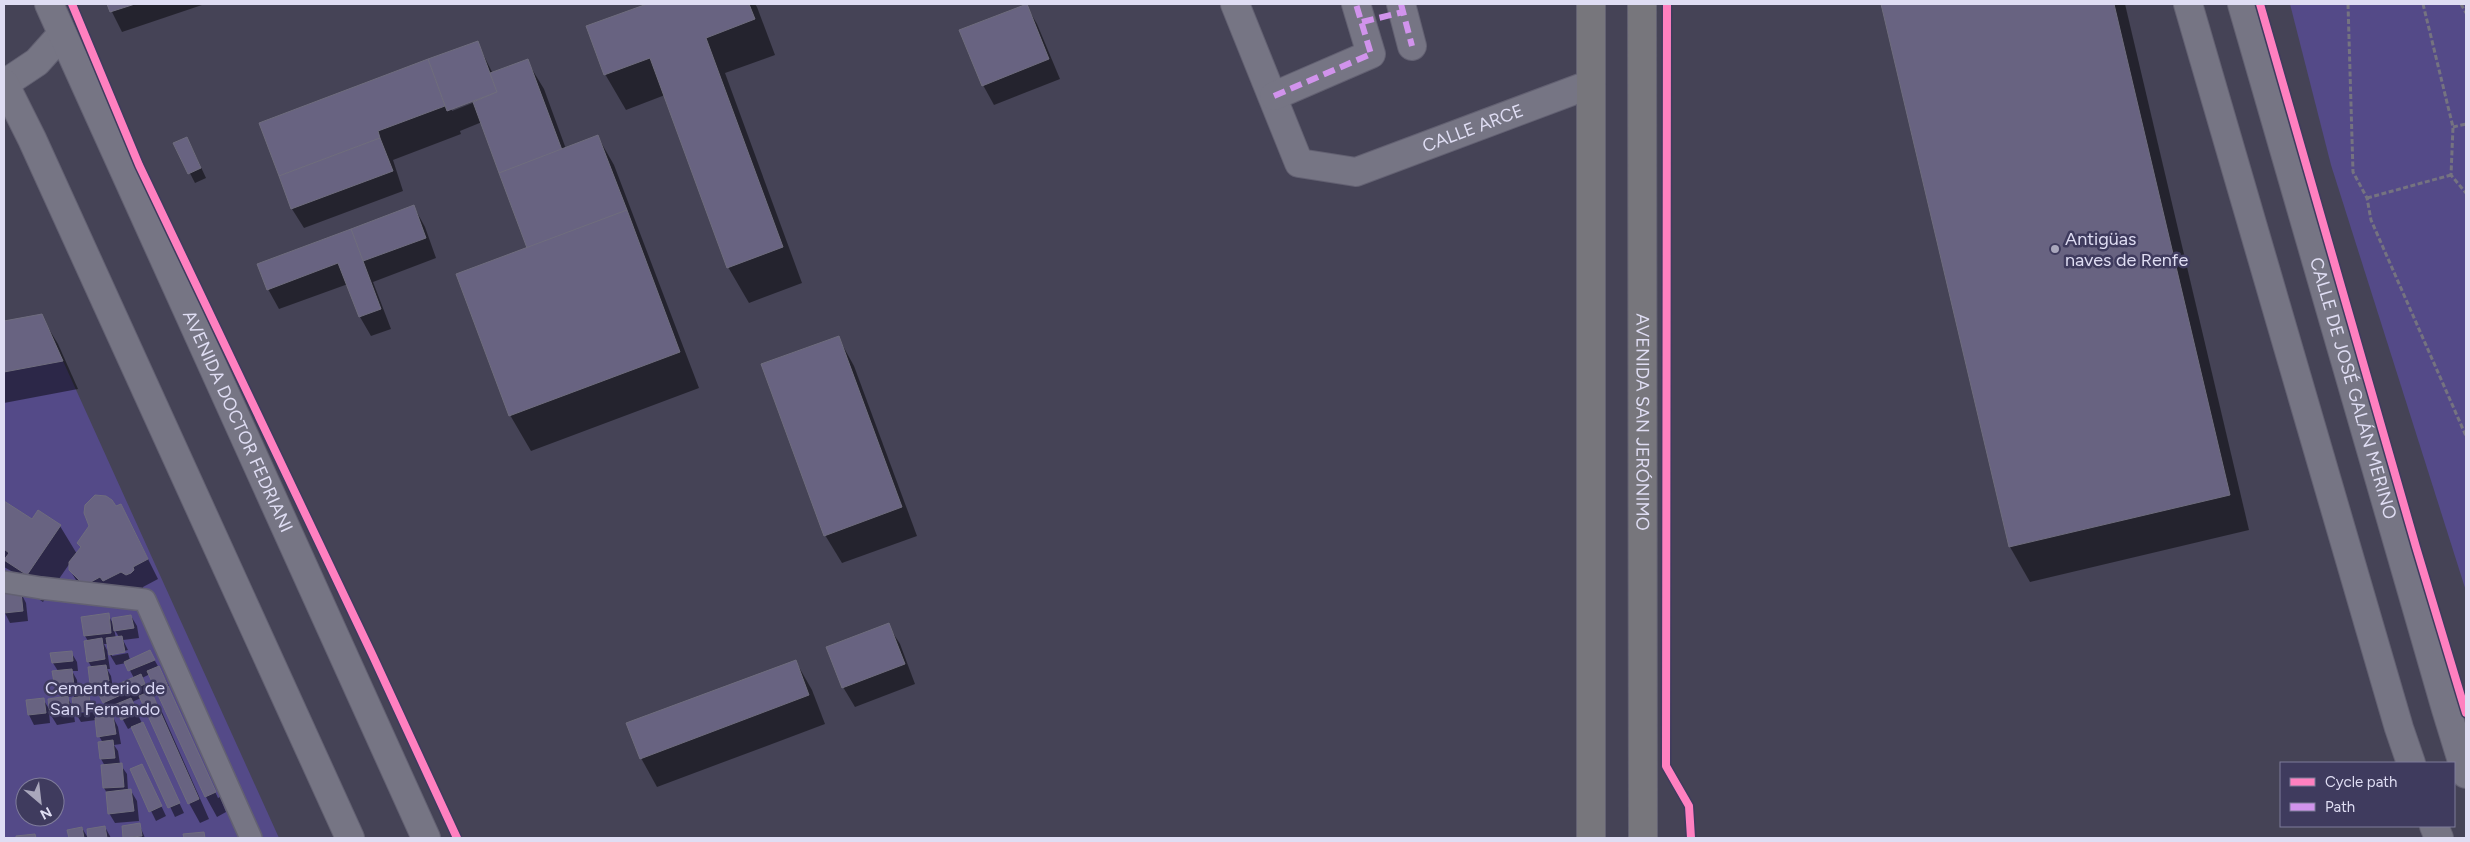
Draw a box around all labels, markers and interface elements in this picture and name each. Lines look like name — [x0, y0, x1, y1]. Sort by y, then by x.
street label: CALLE ARCE — [1419, 99, 1527, 157]
place label: Antigüas naves de Renfe — [2065, 228, 2188, 271]
marker: Antigüas naves de Renfe — [2049, 243, 2061, 255]
street label: CALLE DE JOSÉ GALÁN MERINO — [2305, 255, 2402, 522]
street label: AVENIDA DOCTOR FEDRIANI — [178, 307, 297, 536]
street label: AVENIDA SAN JERÓNIMO — [1631, 313, 1654, 531]
park label: Cementerio de San Fernando — [45, 677, 165, 720]
legend — [2280, 762, 2455, 827]
text: Cycle path — [2325, 773, 2397, 791]
north arrow — [15, 777, 65, 827]
text: Path — [2325, 798, 2355, 816]
text: N — [37, 803, 55, 823]

